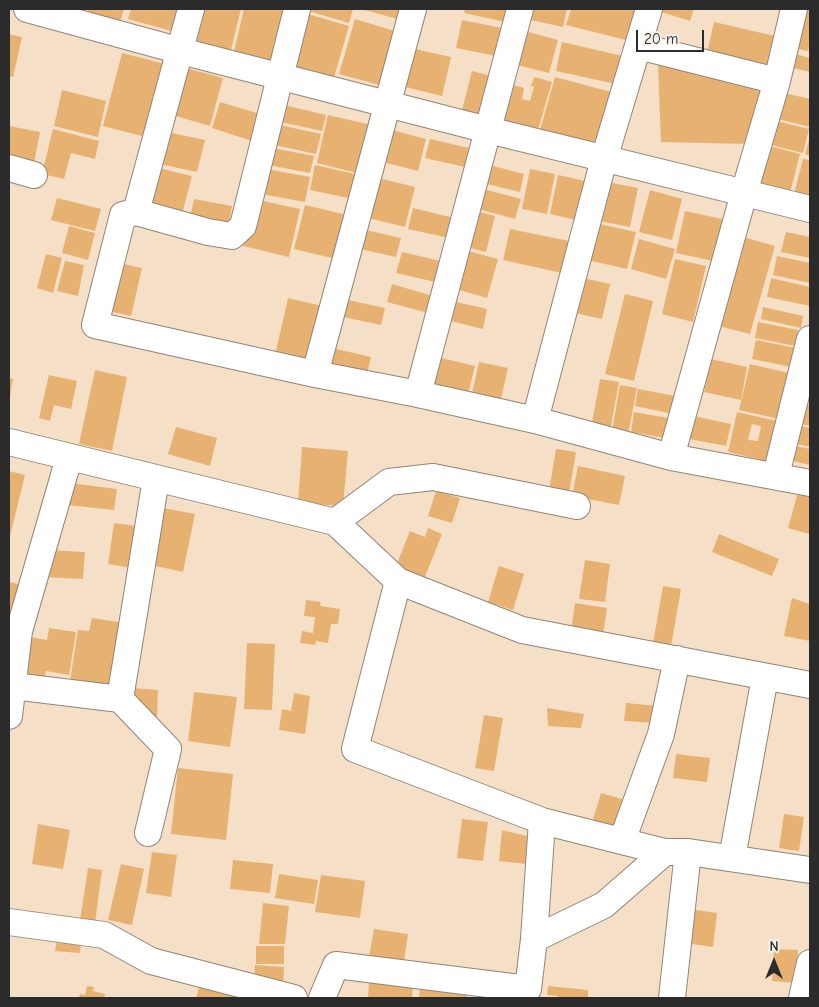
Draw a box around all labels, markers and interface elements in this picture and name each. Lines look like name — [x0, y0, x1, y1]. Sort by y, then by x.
scale bar — [639, 20, 706, 52]
text: 20 m — [644, 30, 678, 48]
north arrow — [749, 937, 799, 987]
text: N — [769, 938, 779, 955]

